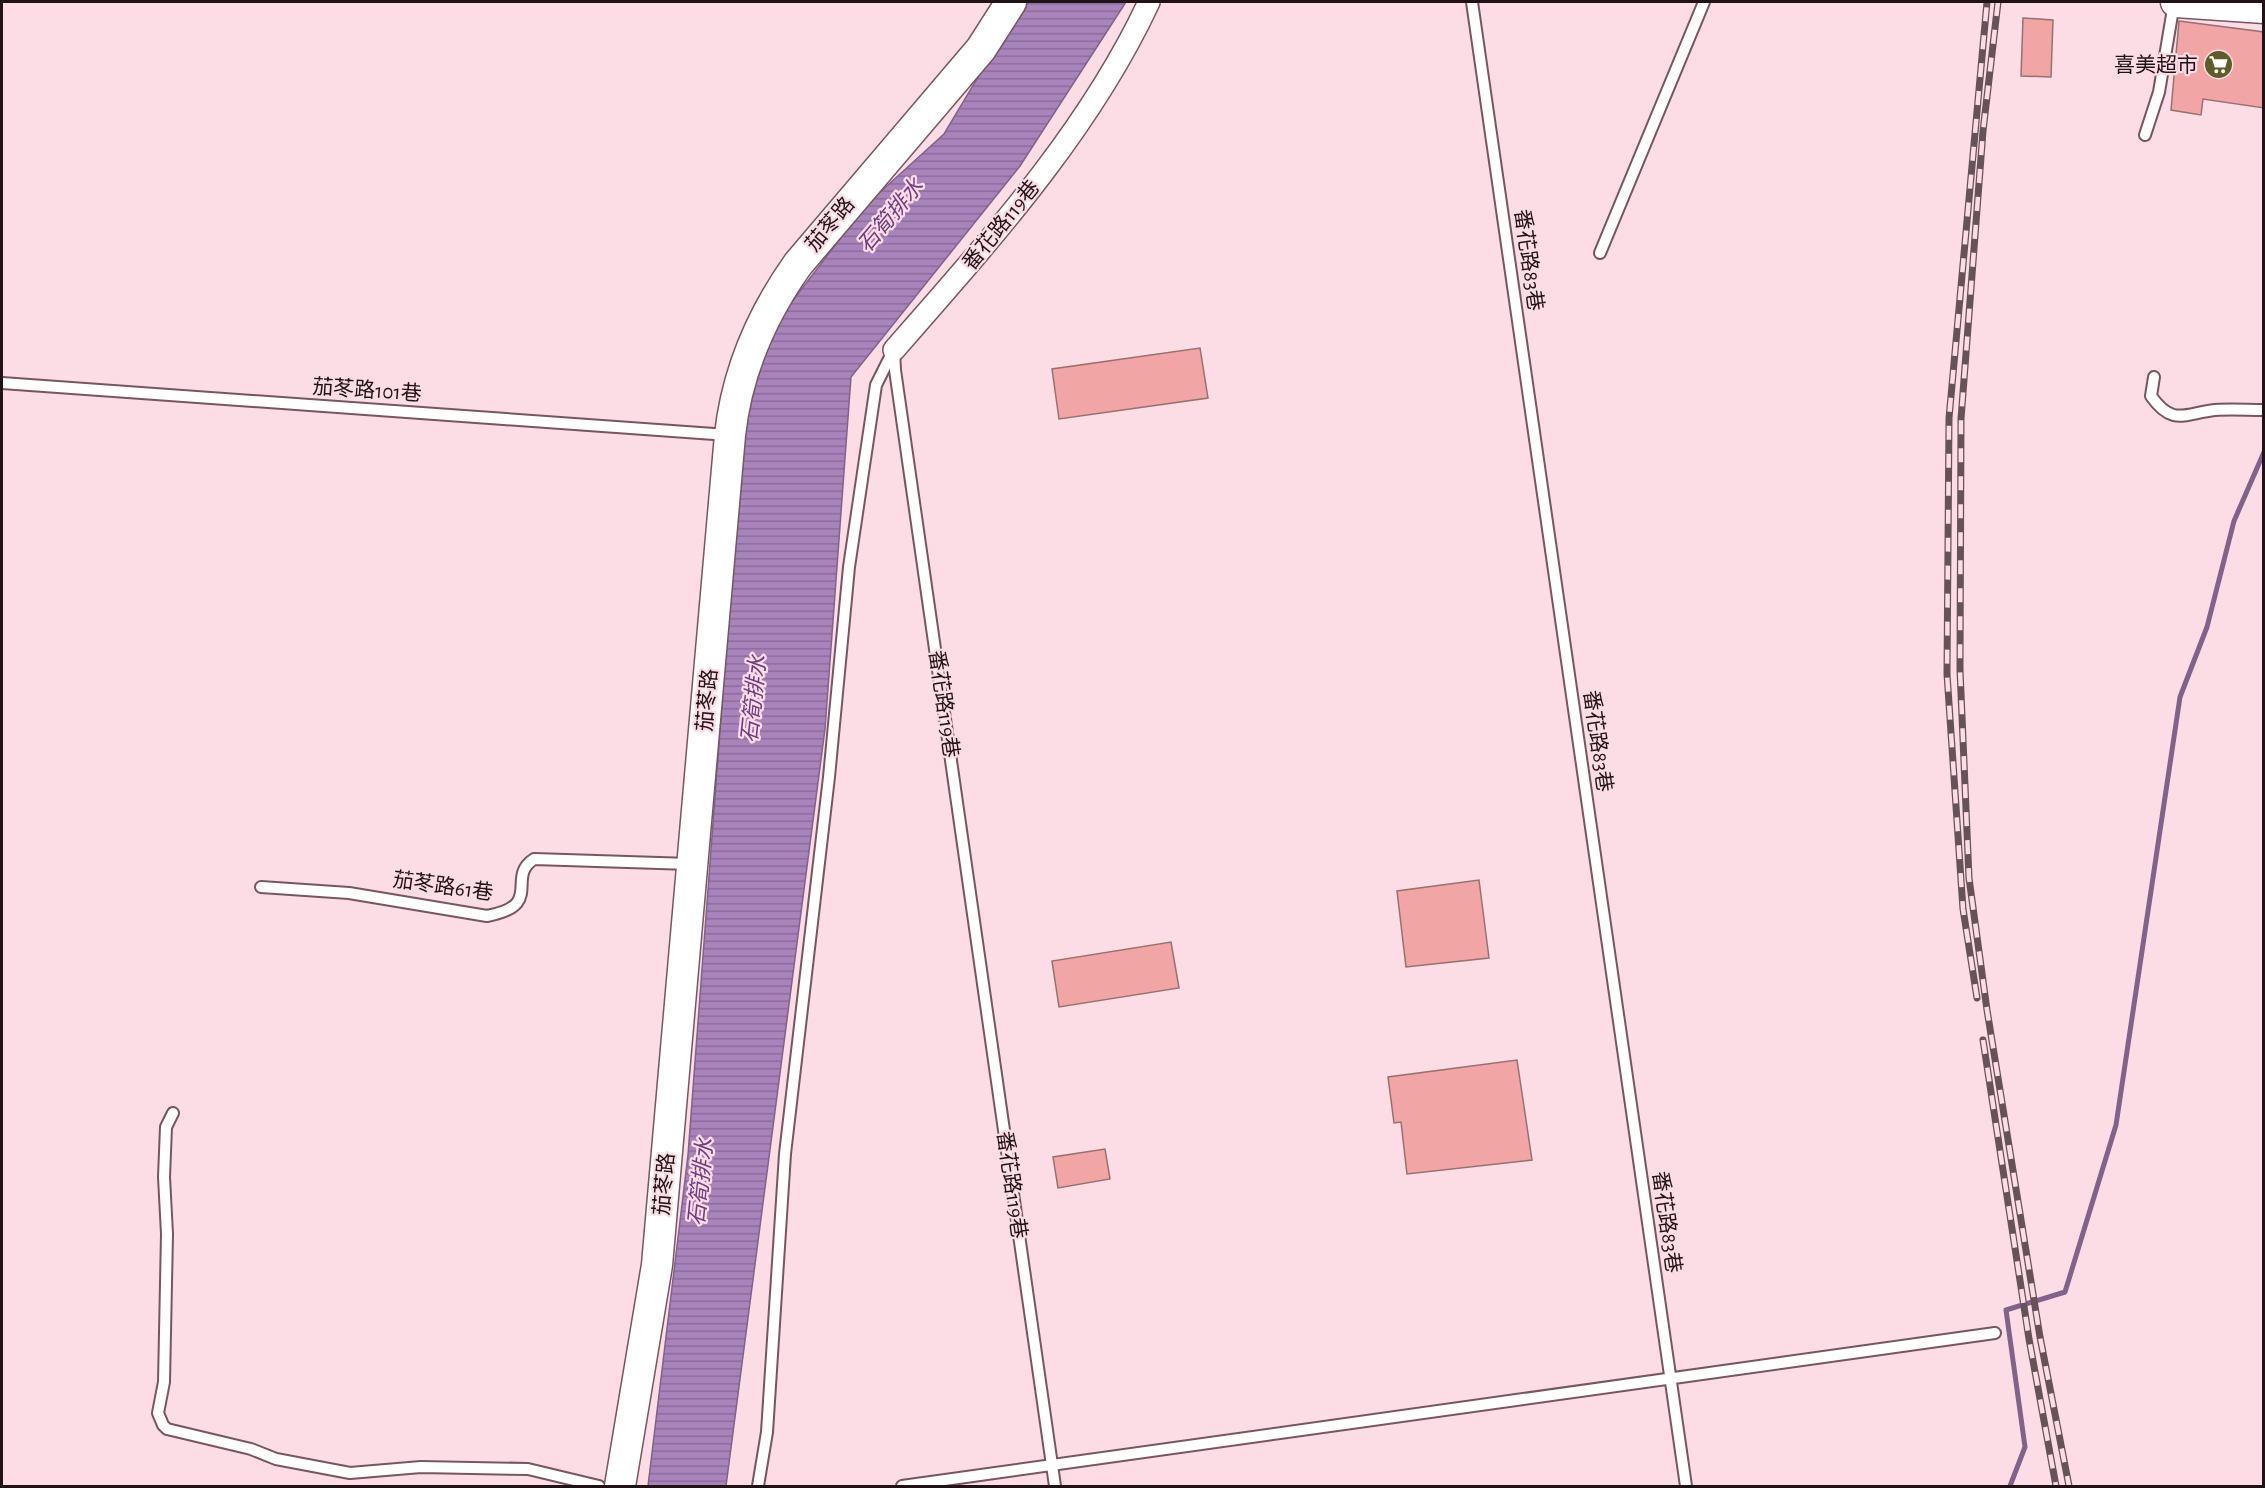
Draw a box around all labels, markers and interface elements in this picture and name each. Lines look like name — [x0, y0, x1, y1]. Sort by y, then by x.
supermarket icon: 喜美超市 — [2203, 49, 2235, 81]
place label: 喜美超市 — [2114, 54, 2198, 76]
water label: 石筍排水 — [853, 173, 928, 256]
street label: 番花路119巷 — [958, 176, 1044, 274]
street label: 茄苳路 — [801, 193, 859, 255]
street label: 番花路83巷 — [1511, 208, 1547, 312]
street label: 茄苳路101巷 — [312, 375, 422, 405]
street label: 番花路119巷 — [926, 649, 962, 759]
water label: 石筍排水 — [737, 653, 770, 744]
street label: 茄苳路 — [693, 668, 721, 732]
street label: 番花路83巷 — [1580, 689, 1616, 793]
street label: 茄苳路61巷 — [391, 868, 495, 904]
street label: 番花路119巷 — [994, 1130, 1030, 1240]
water label: 石筍排水 — [684, 1136, 717, 1227]
street label: 茄苳路 — [650, 1152, 678, 1216]
street label: 番花路83巷 — [1649, 1170, 1685, 1274]

